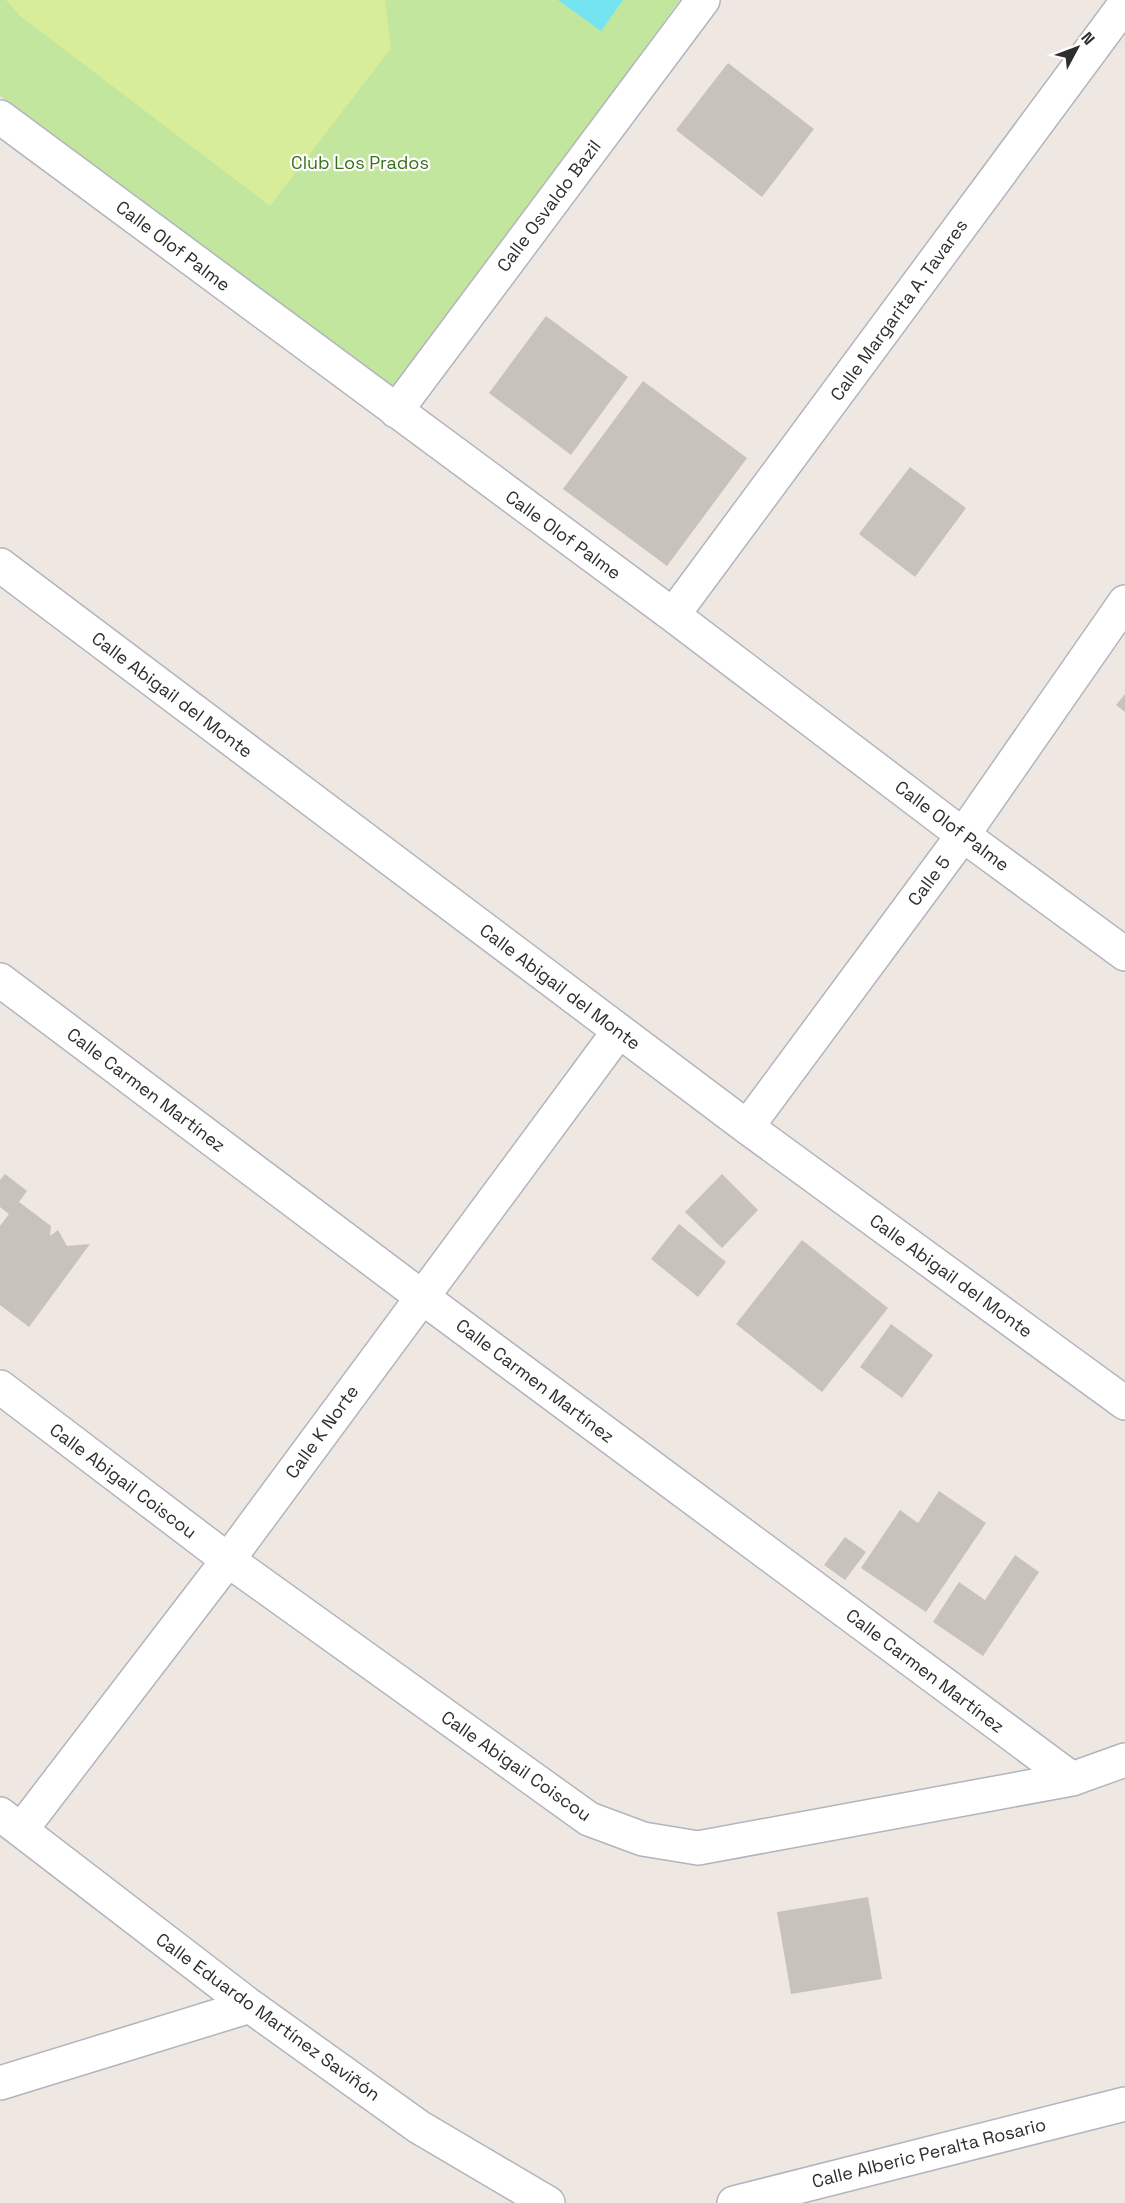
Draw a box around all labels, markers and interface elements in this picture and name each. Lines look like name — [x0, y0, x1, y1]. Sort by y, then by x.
north arrow — [1047, 18, 1107, 78]
text: N — [1076, 28, 1099, 49]
street label: Calle Osvaldo Bazil — [492, 135, 606, 276]
park label: Club Los Prados — [291, 151, 429, 174]
street label: Calle Olof Palme — [112, 195, 235, 296]
street label: Calle Margarita A. Tavares — [825, 214, 972, 405]
street label: Calle Olof Palme — [501, 485, 626, 584]
street label: Calle Abigail del Monte — [87, 626, 257, 763]
street label: Calle Olof Palme — [891, 775, 1014, 876]
street label: Calle 5 — [902, 851, 955, 910]
street label: Calle Abigail del Monte — [475, 918, 645, 1055]
street label: Calle Carmen Martínez — [62, 1022, 230, 1157]
street label: Calle Abigail del Monte — [865, 1209, 1037, 1342]
street label: Calle Carmen Martínez — [451, 1313, 619, 1448]
street label: Calle K Norte — [280, 1380, 363, 1483]
street label: Calle Abigail Coiscou — [45, 1418, 201, 1543]
street label: Calle Carmen Martínez — [841, 1603, 1009, 1738]
street label: Calle Abigail Coiscou — [437, 1705, 596, 1826]
street label: Calle Eduardo Martínez Saviñón — [152, 1927, 385, 2106]
street label: Calle Alberic Peralta Rosario — [809, 2112, 1048, 2193]

